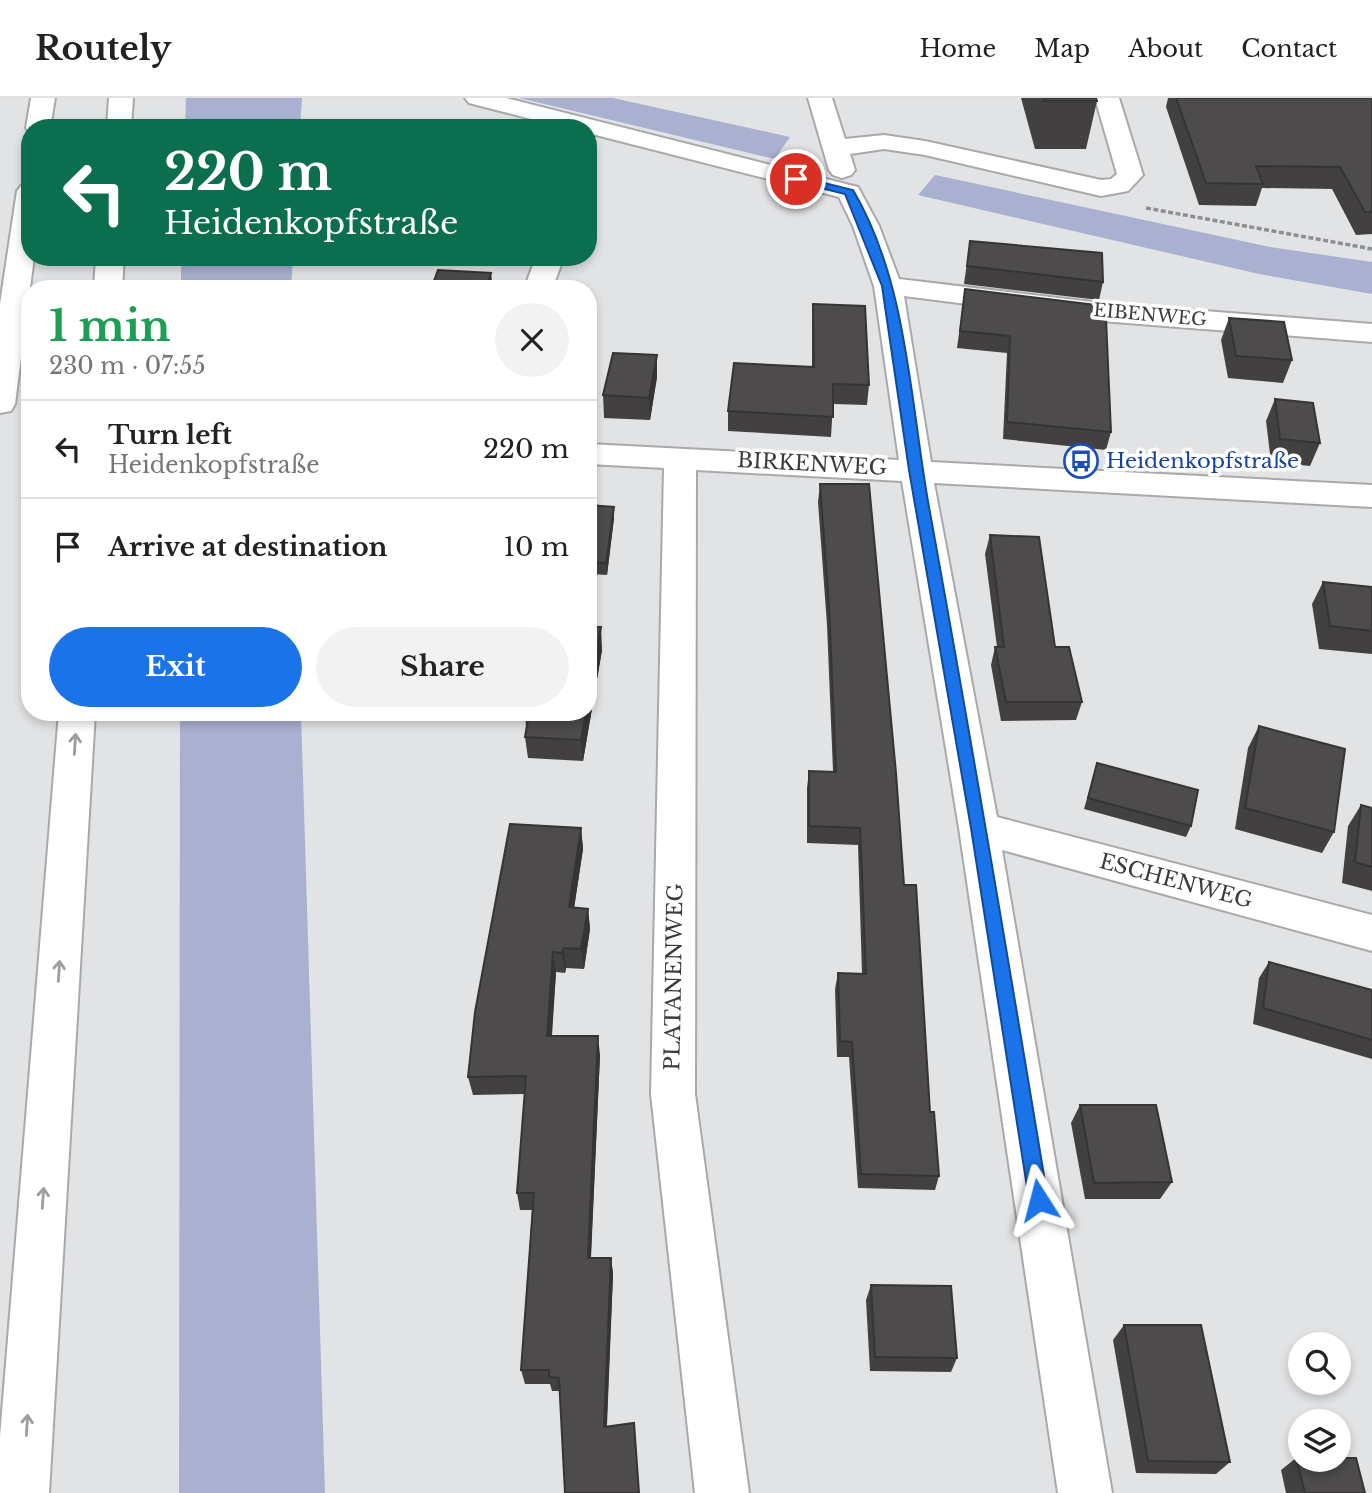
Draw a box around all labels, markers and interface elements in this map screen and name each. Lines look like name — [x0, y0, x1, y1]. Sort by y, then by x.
text: Routely — [35, 28, 171, 69]
text: Home — [920, 34, 996, 63]
text: Map — [1034, 34, 1090, 63]
text: About — [1128, 34, 1203, 63]
text: Contact — [1241, 34, 1337, 63]
text: 220 m — [164, 142, 332, 203]
icon: left — [49, 147, 140, 238]
pin — [766, 149, 826, 209]
icon: arrive — [777, 160, 815, 198]
text: Heidenkopfstraße — [164, 203, 458, 243]
street label: EIBENWEG — [1093, 299, 1208, 331]
text: 1 min — [49, 300, 171, 352]
button: close — [495, 303, 569, 377]
text: 230 m · 07:55 — [49, 352, 205, 380]
text: Turn left — [108, 419, 232, 451]
icon: left — [49, 430, 87, 468]
text: 220 m — [483, 433, 569, 465]
bus stop icon: Heidenkopfstraße — [1062, 442, 1100, 480]
street label: BIRKENWEG — [736, 447, 888, 481]
place label: Heidenkopfstraße — [1106, 448, 1299, 474]
text: Heidenkopfstraße — [108, 451, 320, 479]
icon: arrive — [49, 528, 87, 566]
text: Arrive at destination — [108, 531, 388, 563]
text: 10 m — [503, 531, 569, 563]
button: Exit — [49, 627, 302, 707]
button: Share — [316, 627, 569, 707]
one-way arrow — [69, 733, 82, 756]
street label: ESCHENWEG — [1097, 848, 1255, 914]
street label: PLATANENWEG — [659, 883, 689, 1071]
one-way arrow — [53, 960, 66, 983]
position arrow — [1002, 1163, 1076, 1237]
one-way arrow — [37, 1187, 50, 1210]
map controls — [1288, 1332, 1351, 1472]
button: search — [1288, 1332, 1351, 1395]
button: layers — [1288, 1409, 1351, 1472]
one-way arrow — [20, 1414, 33, 1437]

